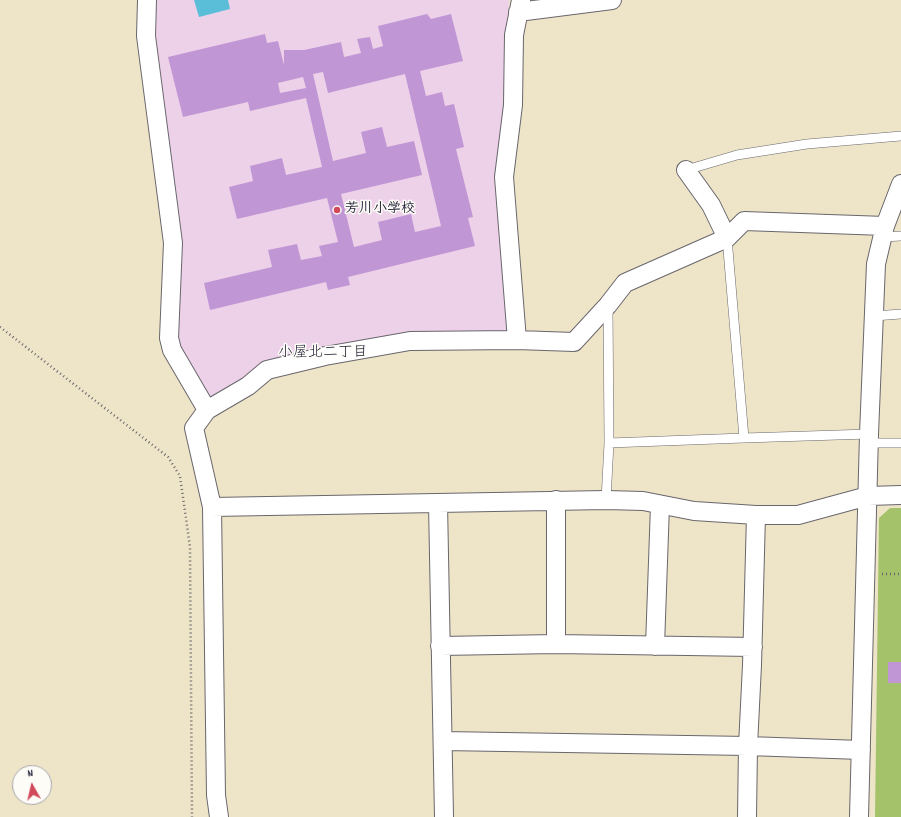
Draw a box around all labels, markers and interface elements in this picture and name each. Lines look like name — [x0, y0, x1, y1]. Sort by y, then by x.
place label: 芳川小学校 — [345, 202, 415, 218]
marker: 芳川小学校 — [332, 205, 342, 215]
district label: 小屋北二丁目 — [278, 345, 368, 363]
north arrow — [12, 765, 52, 805]
text: N — [27, 766, 34, 782]

